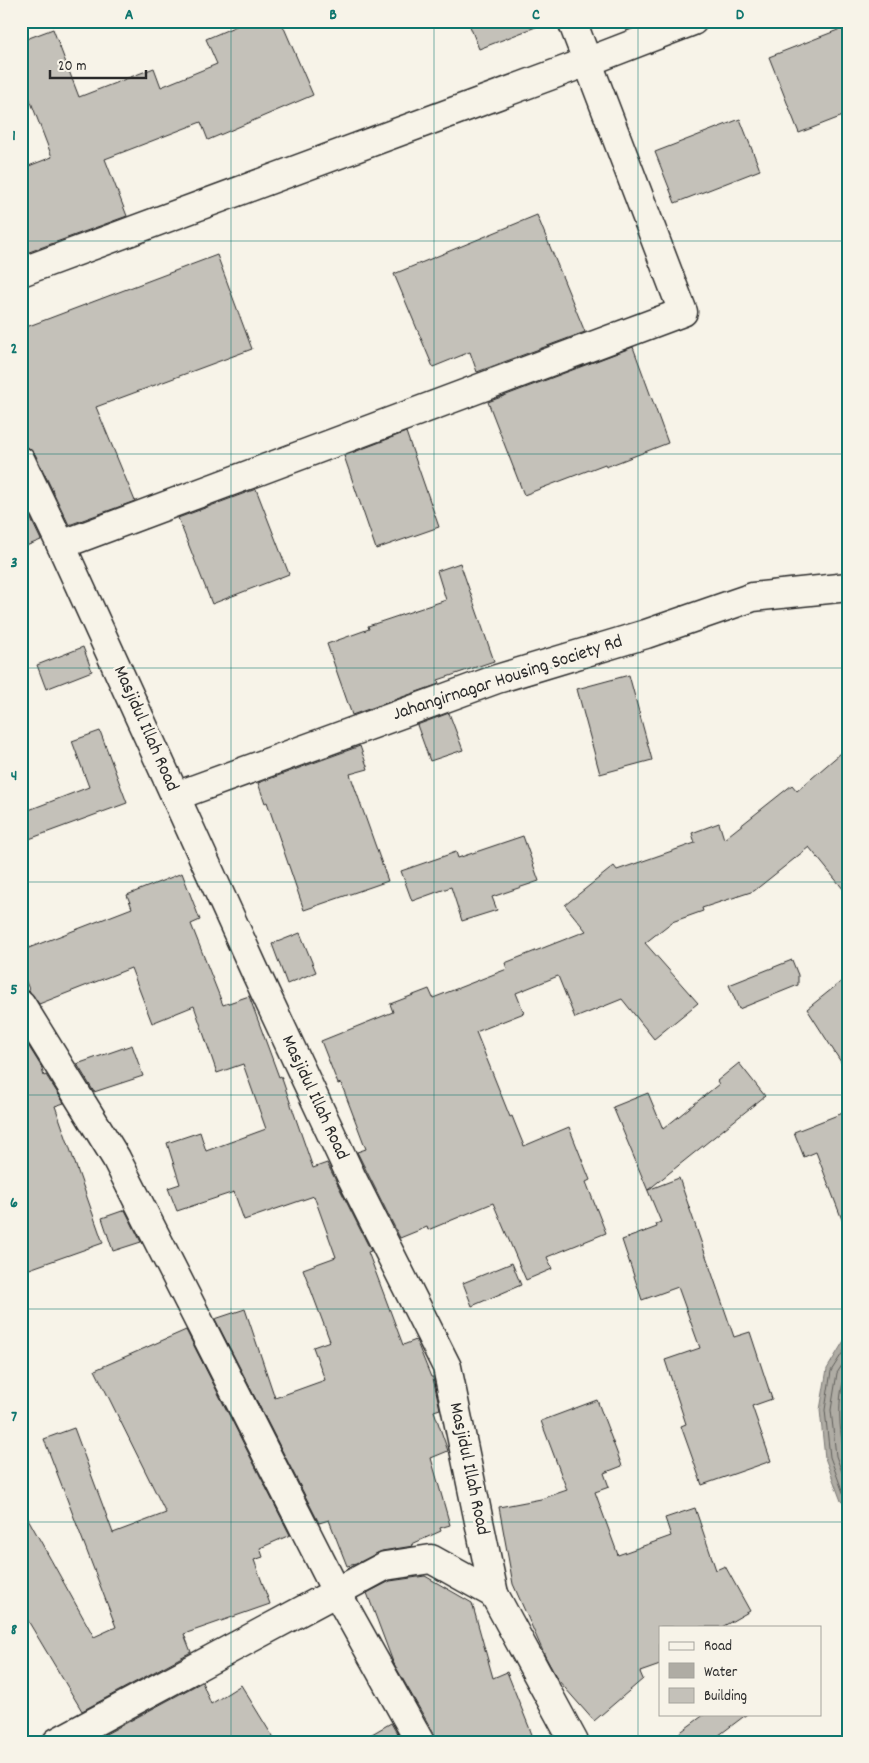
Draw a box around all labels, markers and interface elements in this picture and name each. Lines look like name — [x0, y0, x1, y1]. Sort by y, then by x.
text: A — [125, 4, 134, 27]
text: B — [329, 4, 337, 27]
text: C — [532, 4, 540, 27]
text: D — [736, 4, 745, 27]
scale bar — [50, 48, 146, 80]
text: 20 m — [58, 56, 86, 78]
text: 1 — [12, 125, 16, 148]
text: 2 — [11, 338, 18, 361]
text: 3 — [10, 552, 18, 575]
street label: Jahangirnagar Housing Society Rd — [390, 629, 626, 729]
street label: Masjidul Illah Road — [105, 662, 185, 796]
text: 4 — [11, 765, 17, 788]
text: 5 — [10, 979, 18, 1002]
street label: Masjidul Illah Road — [273, 1031, 355, 1165]
text: 6 — [10, 1192, 18, 1215]
street label: Masjidul Illah Road — [441, 1400, 495, 1538]
text: 7 — [11, 1406, 17, 1429]
text: 8 — [11, 1619, 18, 1642]
legend — [659, 1626, 822, 1716]
text: Road — [704, 1636, 732, 1658]
text: Water — [704, 1662, 738, 1684]
text: Building — [704, 1686, 747, 1708]

